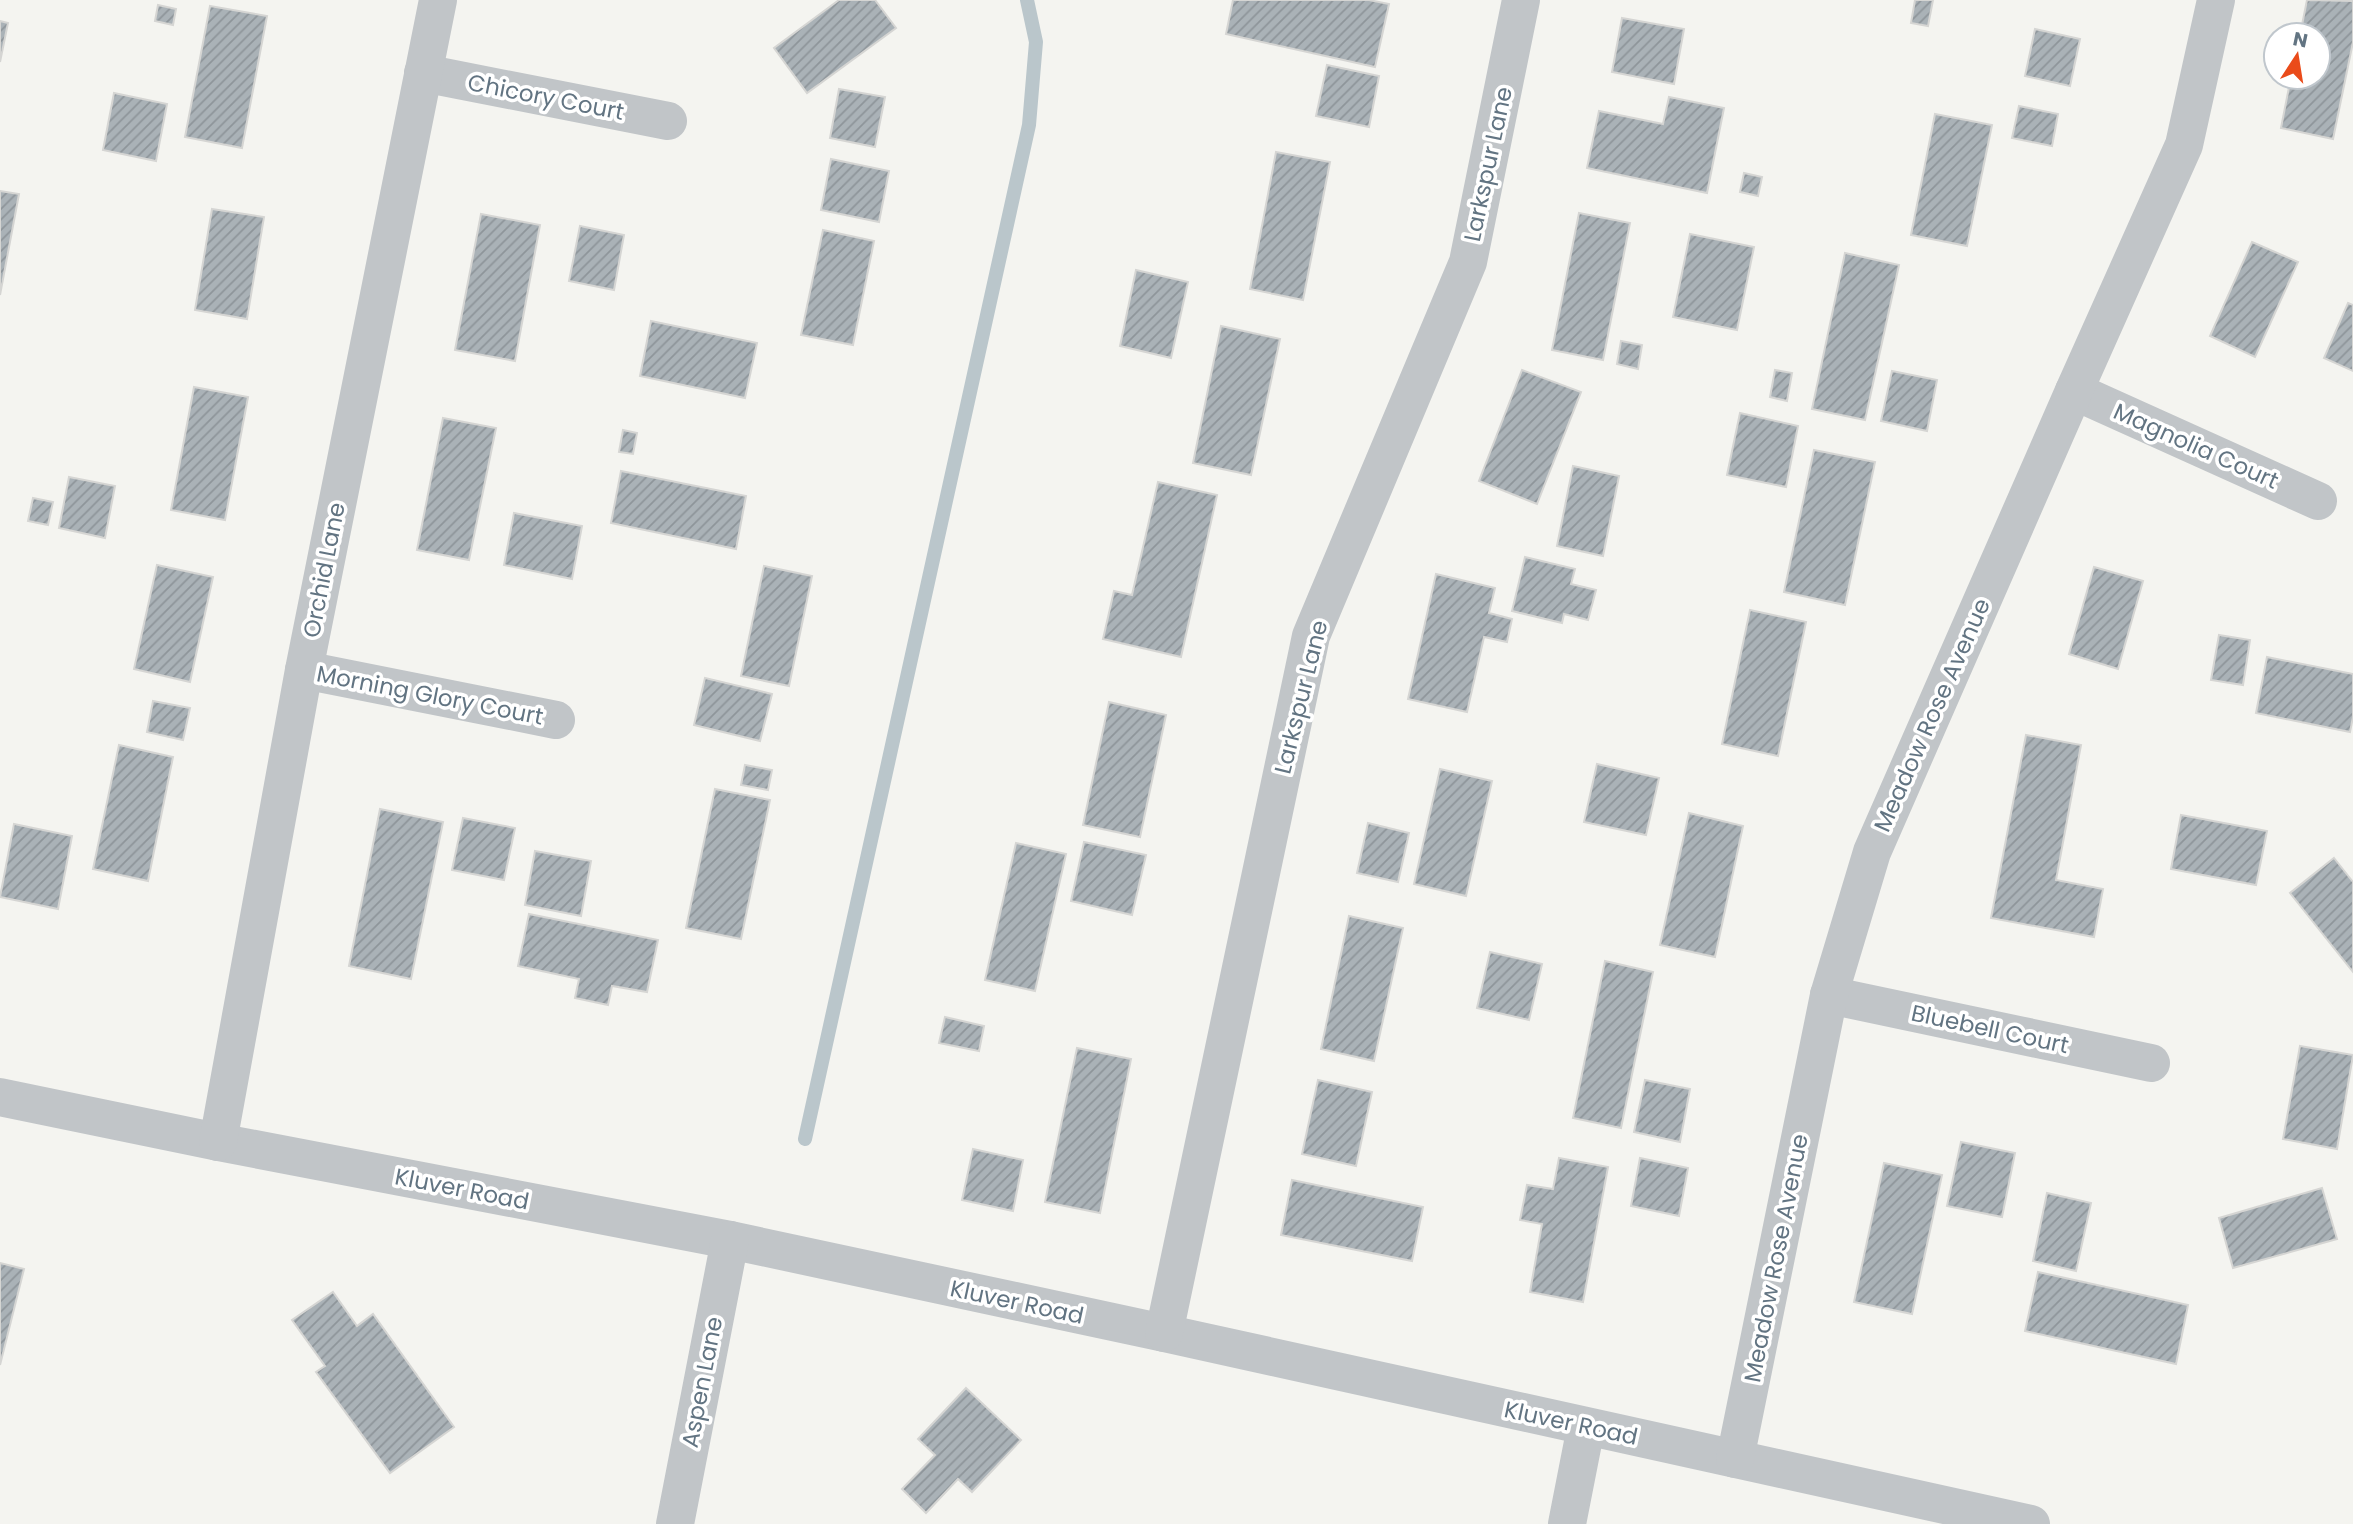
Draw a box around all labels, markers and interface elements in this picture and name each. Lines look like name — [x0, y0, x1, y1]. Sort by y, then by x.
north arrow — [2262, 21, 2332, 91]
text: N — [2291, 25, 2310, 55]
street label: Chicory Court — [465, 66, 627, 128]
street label: Larkspur Lane — [1456, 84, 1520, 244]
street label: Magnolia Court — [2108, 395, 2284, 497]
street label: Orchid Lane — [295, 500, 353, 640]
street label: Meadow Rose Avenue — [1866, 593, 1998, 837]
street label: Larkspur Lane — [1266, 617, 1336, 777]
street label: Morning Glory Court — [314, 657, 546, 733]
street label: Bluebell Court — [1908, 997, 2072, 1061]
street label: Meadow Rose Avenue — [1736, 1131, 1816, 1385]
street label: Kluver Road — [392, 1160, 532, 1218]
street label: Kluver Road — [947, 1272, 1087, 1332]
street label: Aspen Lane — [674, 1314, 730, 1450]
street label: Kluver Road — [1501, 1393, 1641, 1453]

